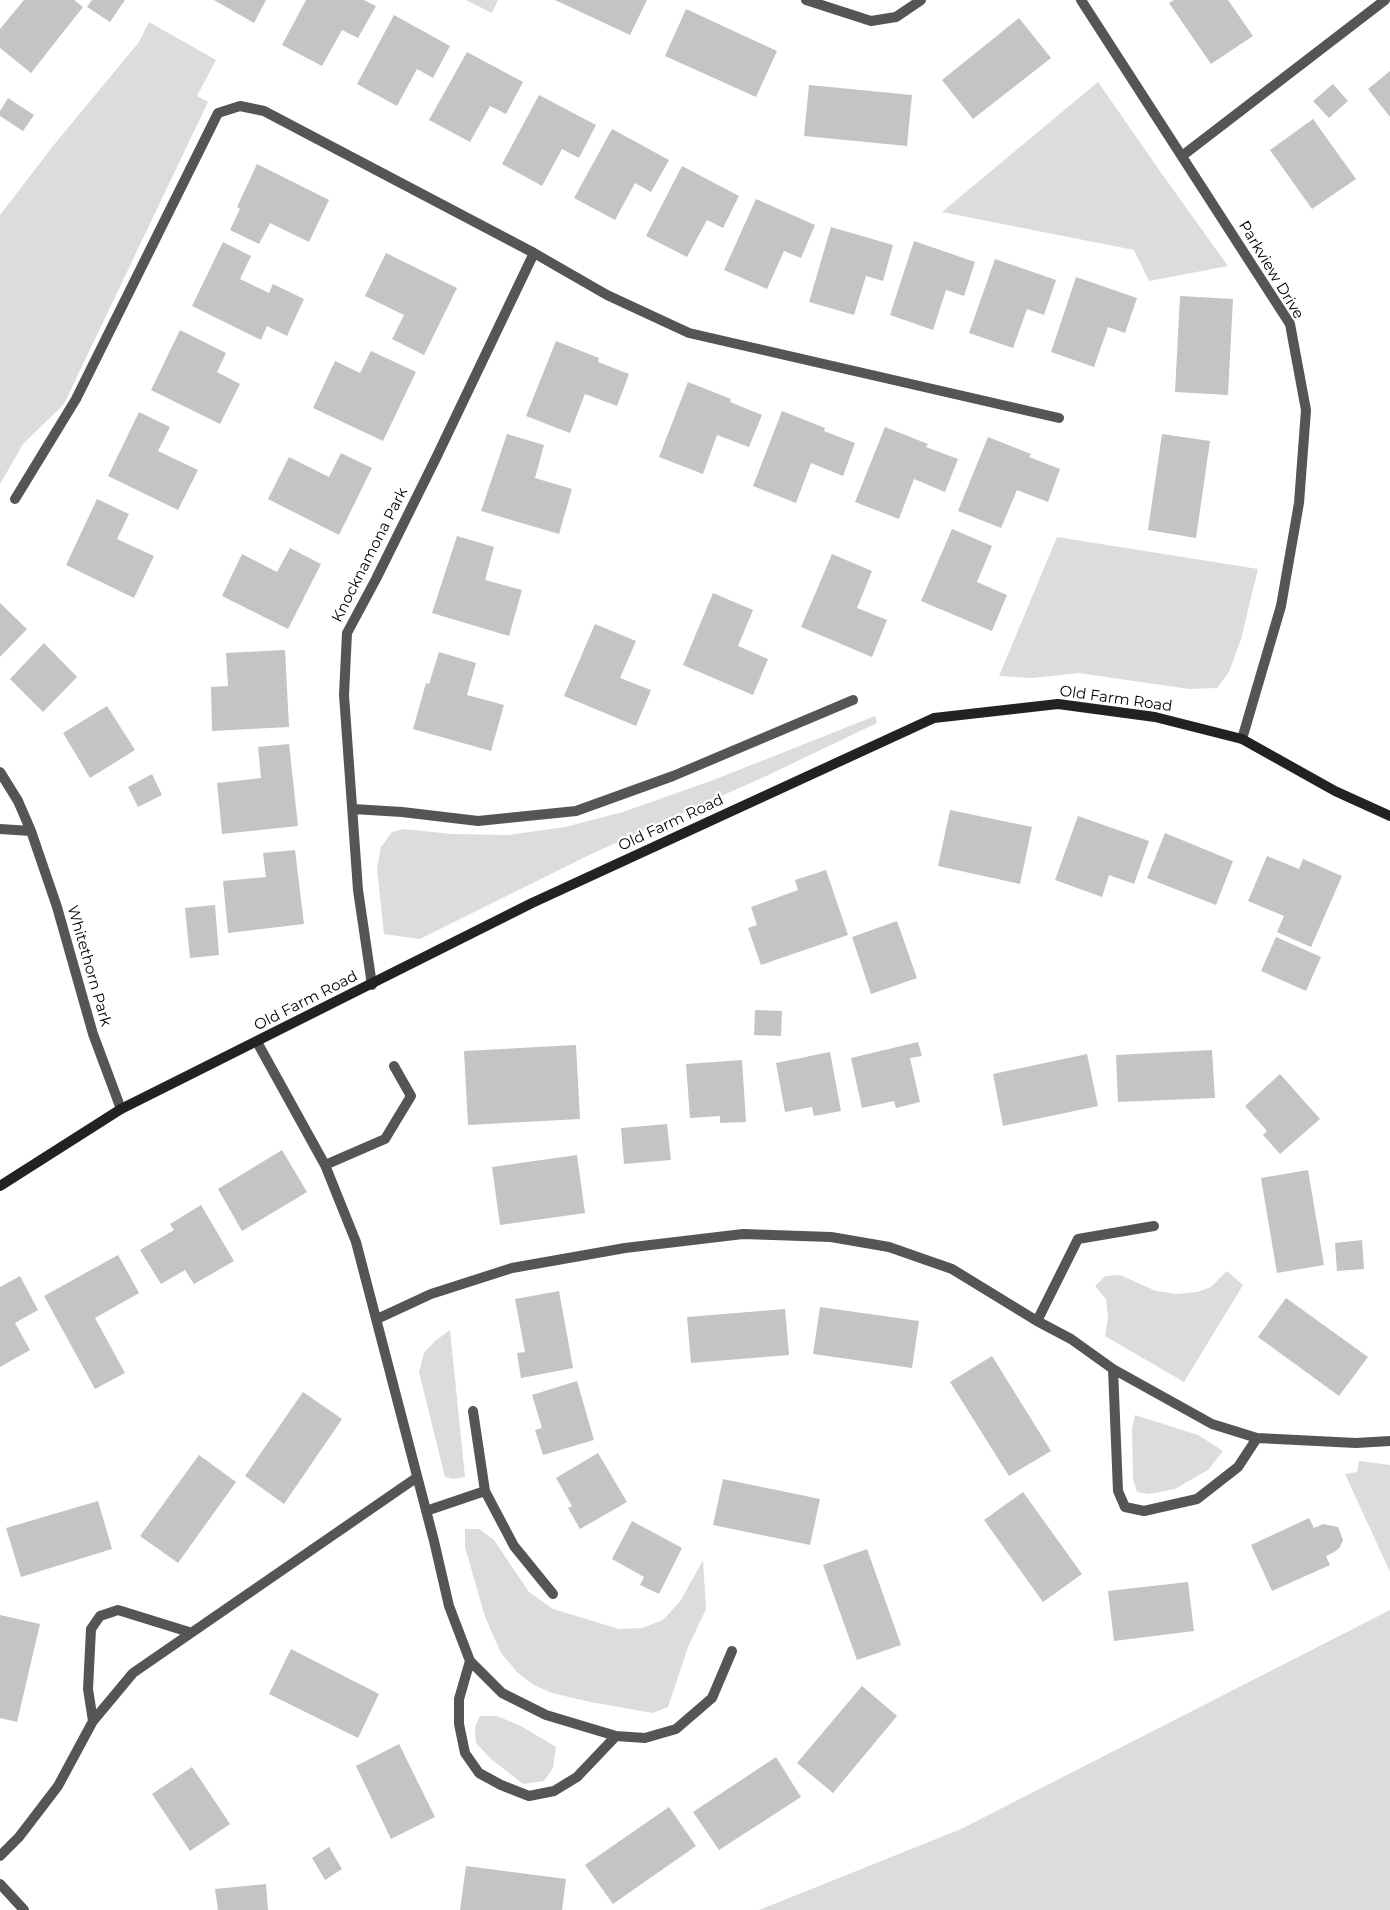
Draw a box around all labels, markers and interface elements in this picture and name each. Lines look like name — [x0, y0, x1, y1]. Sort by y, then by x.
street label: Parkview Drive — [1235, 218, 1307, 322]
street label: Knocknamona Park — [328, 485, 412, 625]
street label: Old Farm Road — [1058, 682, 1174, 716]
street label: Old Farm Road — [616, 791, 726, 855]
street label: Whitethorn Park — [63, 903, 115, 1029]
street label: Old Farm Road — [251, 967, 361, 1035]

